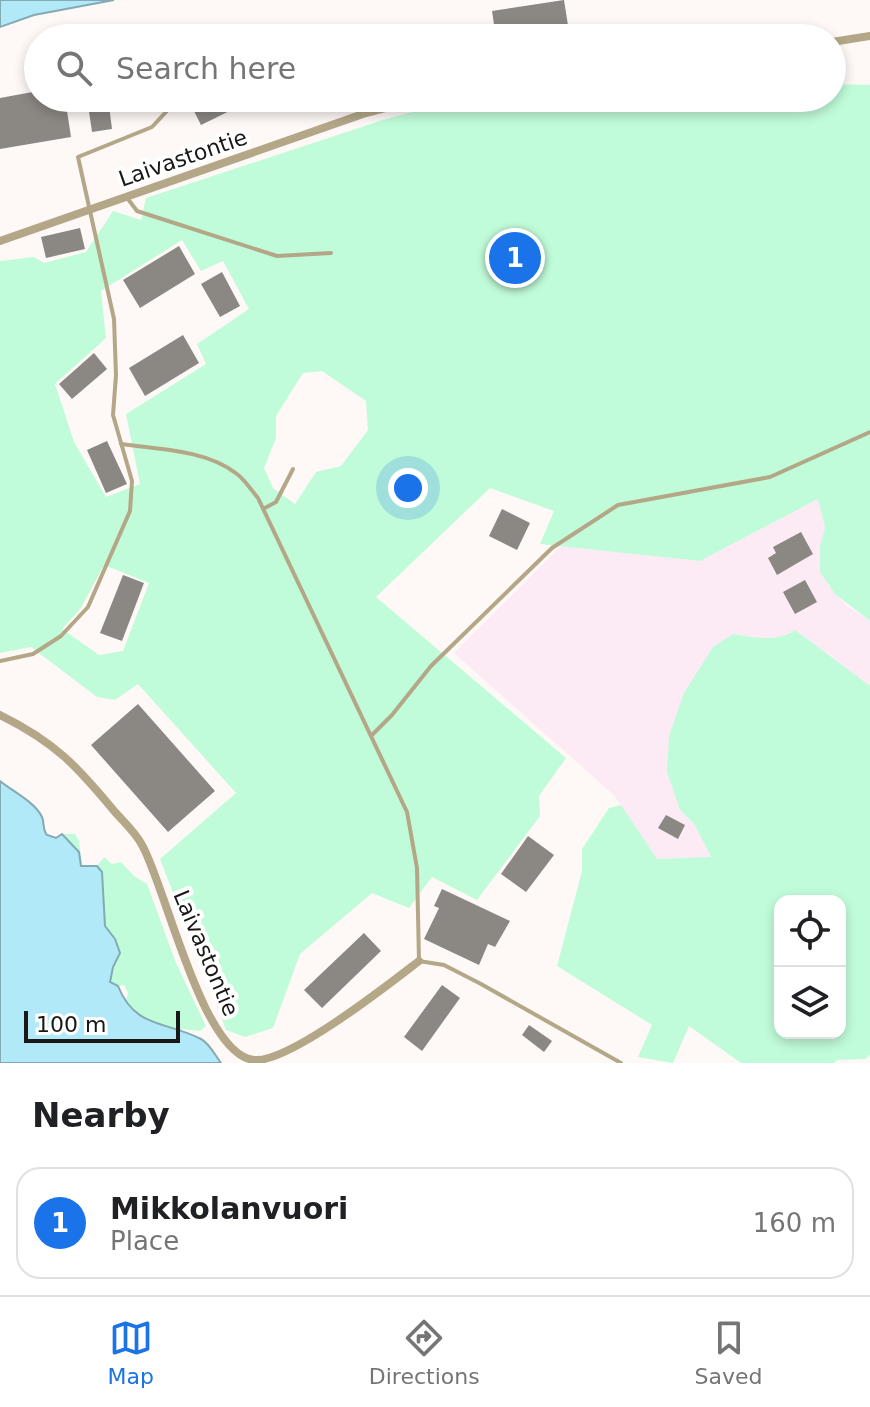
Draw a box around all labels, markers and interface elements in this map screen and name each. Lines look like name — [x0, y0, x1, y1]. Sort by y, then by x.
search box — [24, 24, 846, 112]
icon: search — [52, 46, 96, 90]
text: Search here — [116, 51, 296, 86]
street label: Laivastontie — [116, 124, 250, 192]
pin: 1 — [489, 228, 541, 288]
your location — [388, 468, 428, 508]
street label: Laivastontie — [168, 886, 244, 1020]
map controls — [774, 895, 846, 1039]
button: locate — [774, 895, 846, 967]
button: layers — [774, 967, 846, 1039]
scale bar — [24, 1007, 180, 1043]
text: 100 m — [36, 1012, 106, 1037]
text: Nearby — [32, 1095, 170, 1135]
text: Mikkolanvuori — [110, 1191, 348, 1226]
text: 1 — [51, 1208, 69, 1238]
text: 160 m — [753, 1208, 836, 1238]
text: Place — [110, 1226, 179, 1256]
tab: Map — [107, 1316, 154, 1389]
tab: Directions — [369, 1316, 480, 1389]
tab: Saved — [695, 1316, 763, 1389]

